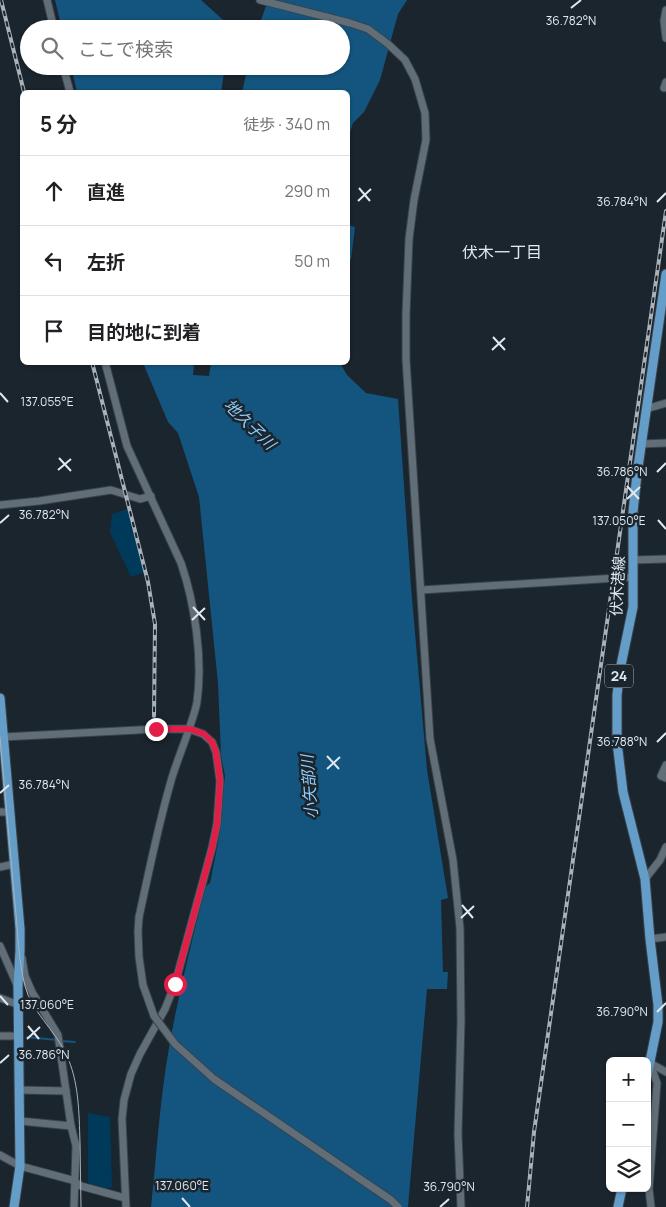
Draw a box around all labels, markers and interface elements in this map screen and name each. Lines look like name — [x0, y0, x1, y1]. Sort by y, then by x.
text: 36.782°N — [546, 12, 596, 29]
search box — [20, 20, 350, 75]
icon: search — [38, 34, 66, 62]
text: ここで検索 — [78, 36, 173, 62]
text: 5 分 — [40, 110, 78, 138]
text: 徒歩 · 340 m — [243, 113, 330, 135]
icon: ahead — [40, 177, 68, 205]
text: 直進 — [87, 179, 125, 205]
text: 290 m — [284, 180, 330, 202]
text: 36.784°N — [597, 193, 647, 210]
district label: 伏木一丁目 — [462, 241, 542, 263]
icon: left — [40, 247, 68, 275]
text: 左折 — [87, 249, 125, 275]
text: 50 m — [294, 250, 330, 272]
icon: arrive — [40, 317, 68, 345]
text: 目的地に到着 — [87, 319, 201, 345]
text: 137.055°E — [20, 393, 74, 410]
water label: 地久子川 — [219, 394, 282, 456]
text: 36.786°N — [596, 463, 648, 480]
text: 36.782°N — [19, 506, 69, 523]
text: 137.050°E — [592, 512, 646, 529]
street label: 伏木港線 — [605, 555, 630, 616]
road number: 24 — [605, 664, 633, 688]
route end — [145, 718, 168, 741]
text: 36.788°N — [597, 733, 647, 750]
water label: 小矢部川 — [296, 752, 322, 820]
text: 36.784°N — [19, 776, 69, 793]
route start — [164, 973, 187, 996]
text: 137.060°E — [20, 996, 74, 1013]
text: 36.790°N — [596, 1003, 648, 1020]
text: 36.786°N — [18, 1046, 70, 1063]
map controls — [606, 1057, 651, 1192]
button: + — [606, 1057, 651, 1102]
button: − — [606, 1102, 651, 1147]
button: layers — [606, 1147, 651, 1192]
text: 137.060°E — [155, 1177, 209, 1194]
text: 36.790°N — [423, 1178, 475, 1195]

